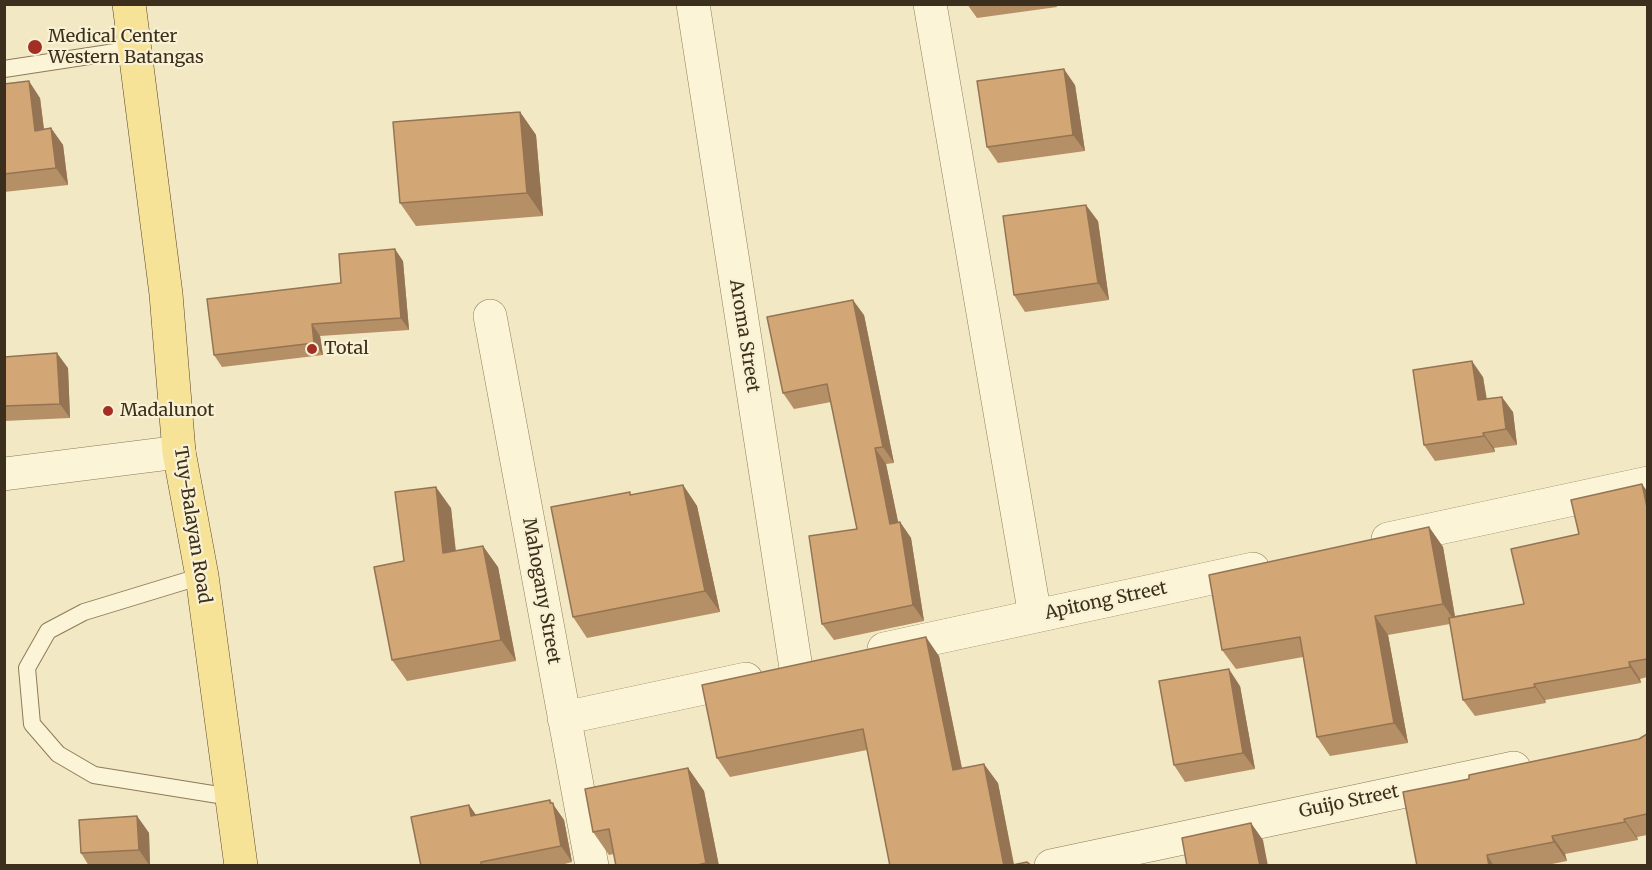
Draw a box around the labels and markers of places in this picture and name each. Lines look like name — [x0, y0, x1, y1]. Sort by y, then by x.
place label: Medical Center Western Batangas — [48, 26, 204, 68]
marker: Medical Center Western Batangas — [26, 38, 44, 56]
place label: Total — [324, 338, 369, 360]
marker: Total — [305, 342, 319, 356]
place label: Madalunot — [120, 400, 214, 422]
marker: Madalunot — [101, 404, 115, 418]

